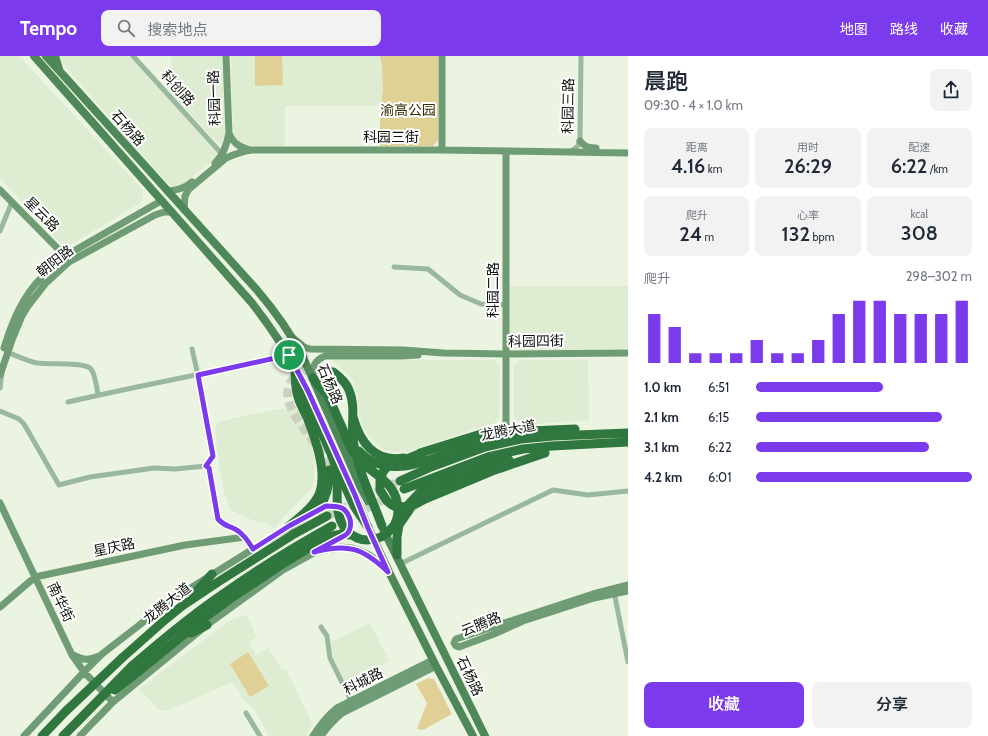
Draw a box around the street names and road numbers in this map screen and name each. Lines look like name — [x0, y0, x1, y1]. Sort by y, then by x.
street label: 科创路 — [157, 66, 199, 110]
street label: 科园一路 — [204, 70, 224, 126]
street label: 科园三路 — [559, 78, 577, 134]
street label: 石杨路 — [107, 106, 149, 150]
street label: 科园三街 — [363, 128, 419, 146]
street label: 星云路 — [21, 193, 63, 235]
street label: 朝阳路 — [33, 241, 77, 281]
street label: 科园二路 — [484, 262, 502, 318]
street label: 科园四街 — [508, 332, 564, 350]
street label: 石杨路 — [313, 361, 347, 407]
street label: 龙腾大道 — [479, 416, 537, 444]
street label: 星庆路 — [92, 534, 136, 560]
street label: 南华街 — [44, 579, 78, 625]
street label: 龙腾大道 — [139, 579, 195, 627]
street label: 云腾路 — [458, 608, 504, 640]
street label: 石杨路 — [453, 653, 487, 699]
street label: 科城路 — [340, 663, 386, 699]

